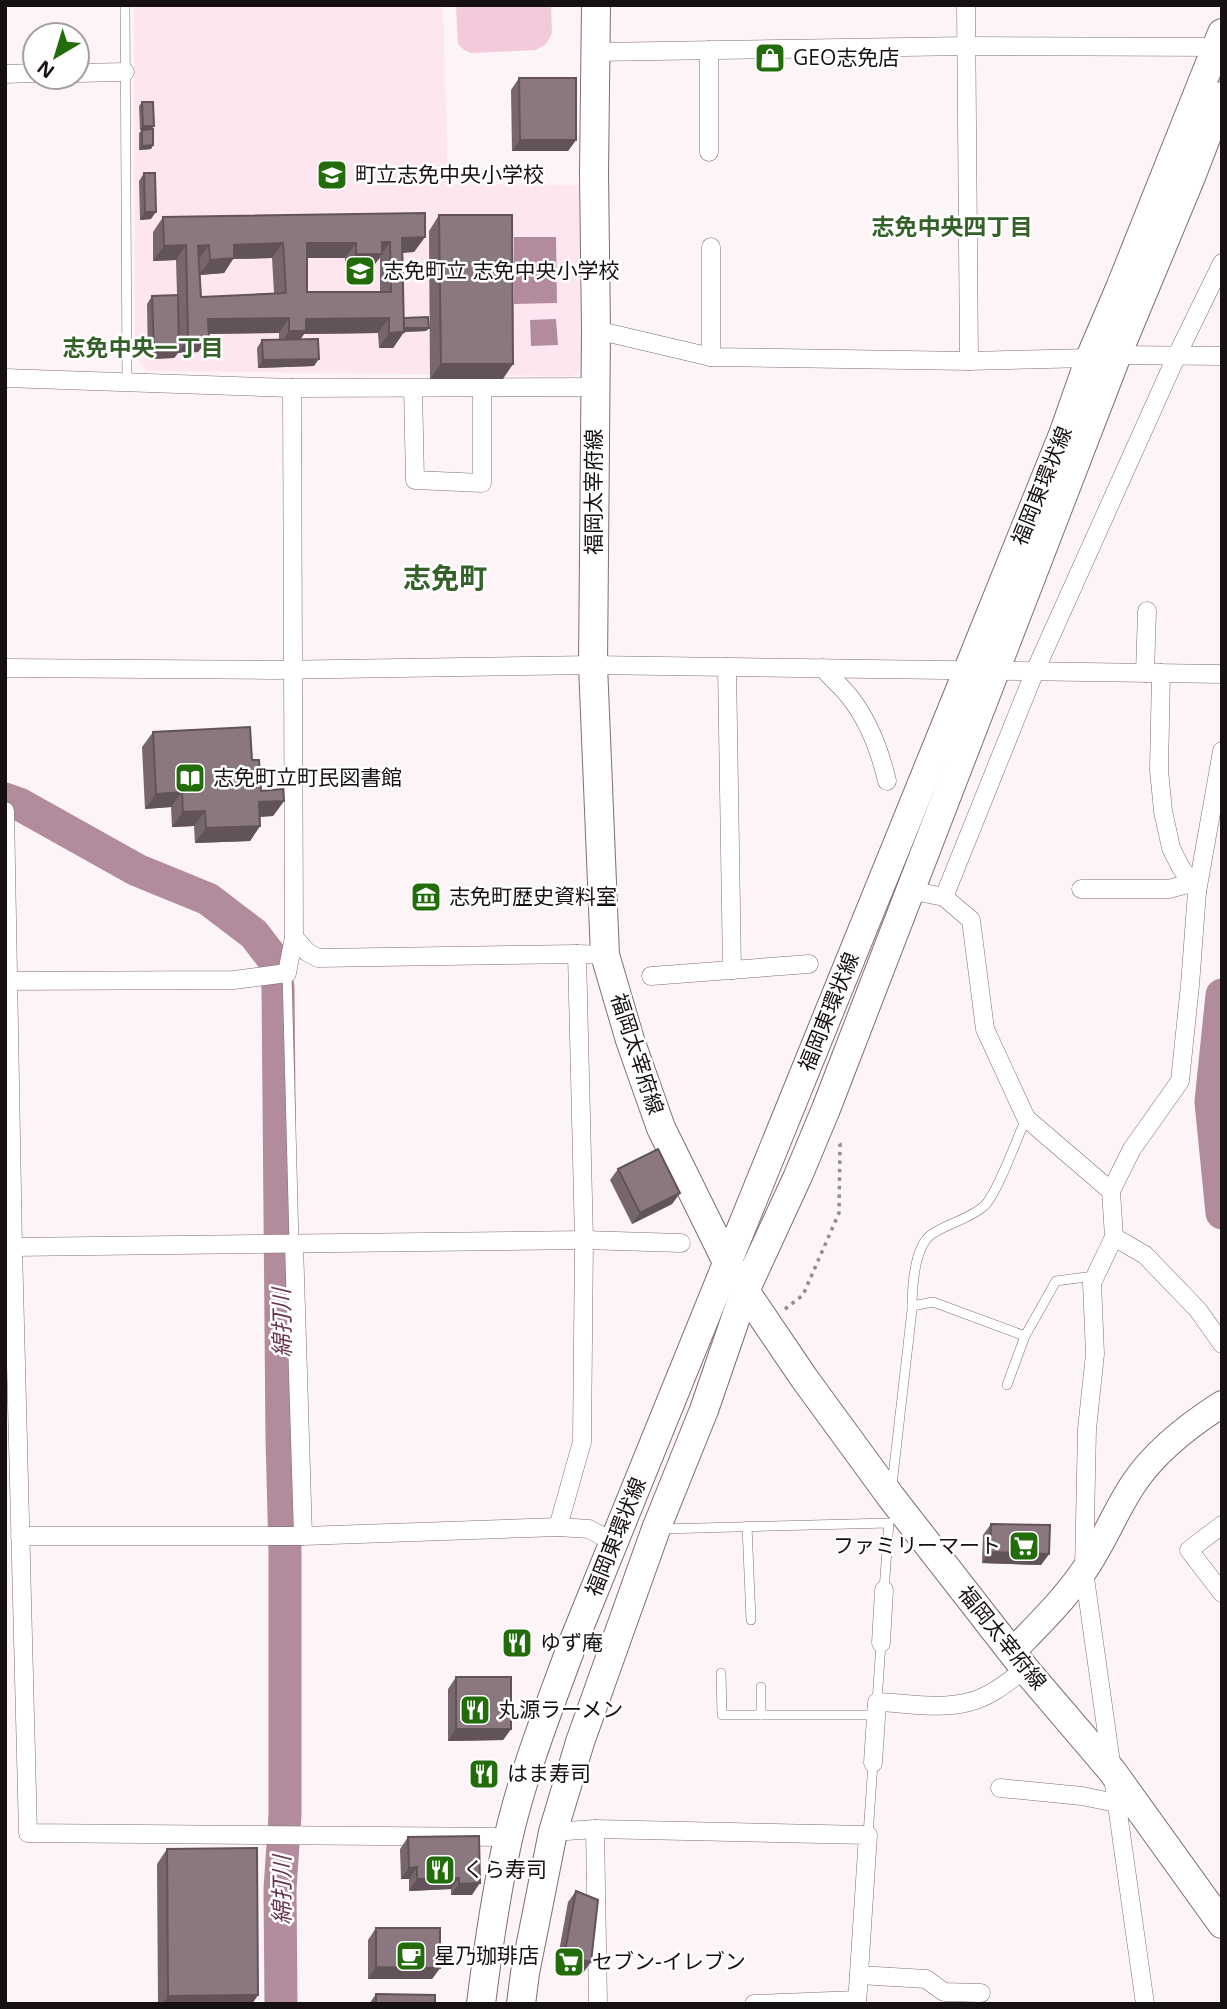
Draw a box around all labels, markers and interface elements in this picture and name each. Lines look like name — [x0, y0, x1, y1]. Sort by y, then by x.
north arrow — [21, 21, 91, 91]
shop icon: GEO志免店 — [753, 41, 787, 75]
place label: GEO志免店 — [793, 43, 899, 71]
text: N — [31, 54, 60, 84]
school or university icon: 町立志免中央小学校 — [315, 158, 349, 192]
place label: 町立志免中央小学校 — [355, 160, 544, 188]
district label: 志免中央四丁目 — [872, 210, 1033, 242]
school or university icon: 志免町立 志免中央小学校 — [343, 254, 377, 288]
place label: 志免町立 志免中央小学校 — [383, 256, 619, 284]
district label: 志免中央一丁目 — [63, 331, 224, 363]
street label: 福岡東環状線 — [1004, 422, 1078, 549]
street label: 福岡太宰府線 — [579, 429, 607, 555]
district label: 志免町 — [403, 558, 487, 596]
library icon: 志免町立町民図書館 — [173, 761, 207, 795]
place label: 志免町立町民図書館 — [213, 763, 402, 791]
museum icon: 志免町歴史資料室 — [409, 880, 443, 914]
place label: 志免町歴史資料室 — [449, 882, 617, 910]
street label: 福岡東環状線 — [791, 948, 865, 1075]
street label: 福岡太宰府線 — [605, 989, 671, 1118]
water label: 綿打川 — [264, 1285, 298, 1358]
street label: 福岡東環状線 — [578, 1473, 652, 1600]
supermarket icon: ファミリーマート — [1007, 1529, 1041, 1563]
place label: ファミリーマート — [833, 1531, 1001, 1559]
street label: 福岡太宰府線 — [952, 1580, 1053, 1695]
restaurant icon: ゆず庵 — [500, 1626, 534, 1660]
place label: ゆず庵 — [540, 1628, 603, 1656]
restaurant icon: 丸源ラーメン — [458, 1693, 492, 1727]
place label: 丸源ラーメン — [498, 1695, 623, 1723]
restaurant icon: はま寿司 — [467, 1757, 501, 1791]
place label: はま寿司 — [507, 1759, 591, 1787]
water label: 綿打川 — [265, 1853, 297, 1925]
restaurant icon: くら寿司 — [423, 1853, 457, 1887]
place label: くら寿司 — [463, 1855, 547, 1883]
cafe icon: 星乃珈琲店 — [394, 1939, 428, 1973]
place label: 星乃珈琲店 — [434, 1941, 539, 1969]
supermarket icon: セブン-イレブン — [552, 1945, 586, 1979]
place label: セブン-イレブン — [592, 1947, 746, 1975]

